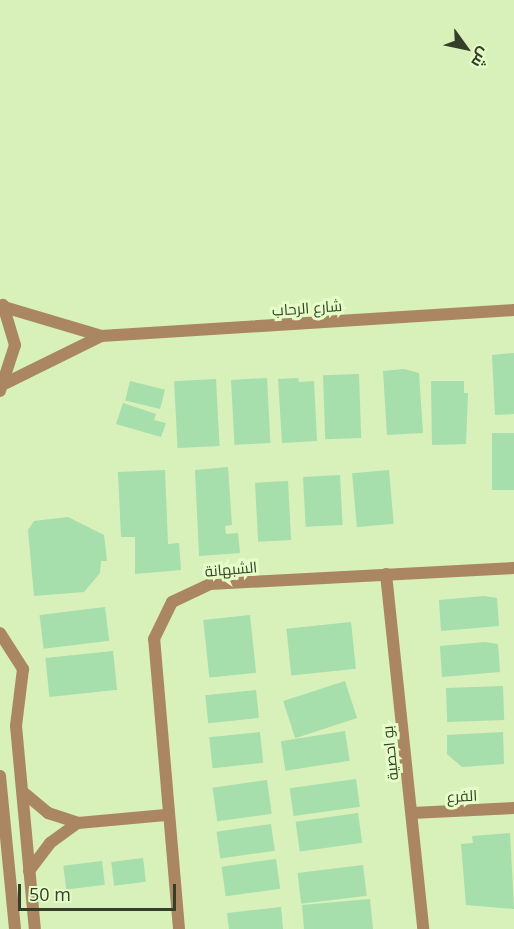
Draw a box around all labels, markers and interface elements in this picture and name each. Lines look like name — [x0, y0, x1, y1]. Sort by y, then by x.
north arrow — [436, 18, 496, 78]
text: ش — [466, 43, 496, 72]
street label: شارع الرحاب — [271, 297, 343, 319]
street label: الشبهانة — [204, 558, 258, 580]
street label: بو احصية — [378, 725, 402, 781]
street label: الفرع — [446, 786, 478, 806]
scale bar — [21, 872, 178, 910]
text: 50 m — [29, 882, 71, 906]

